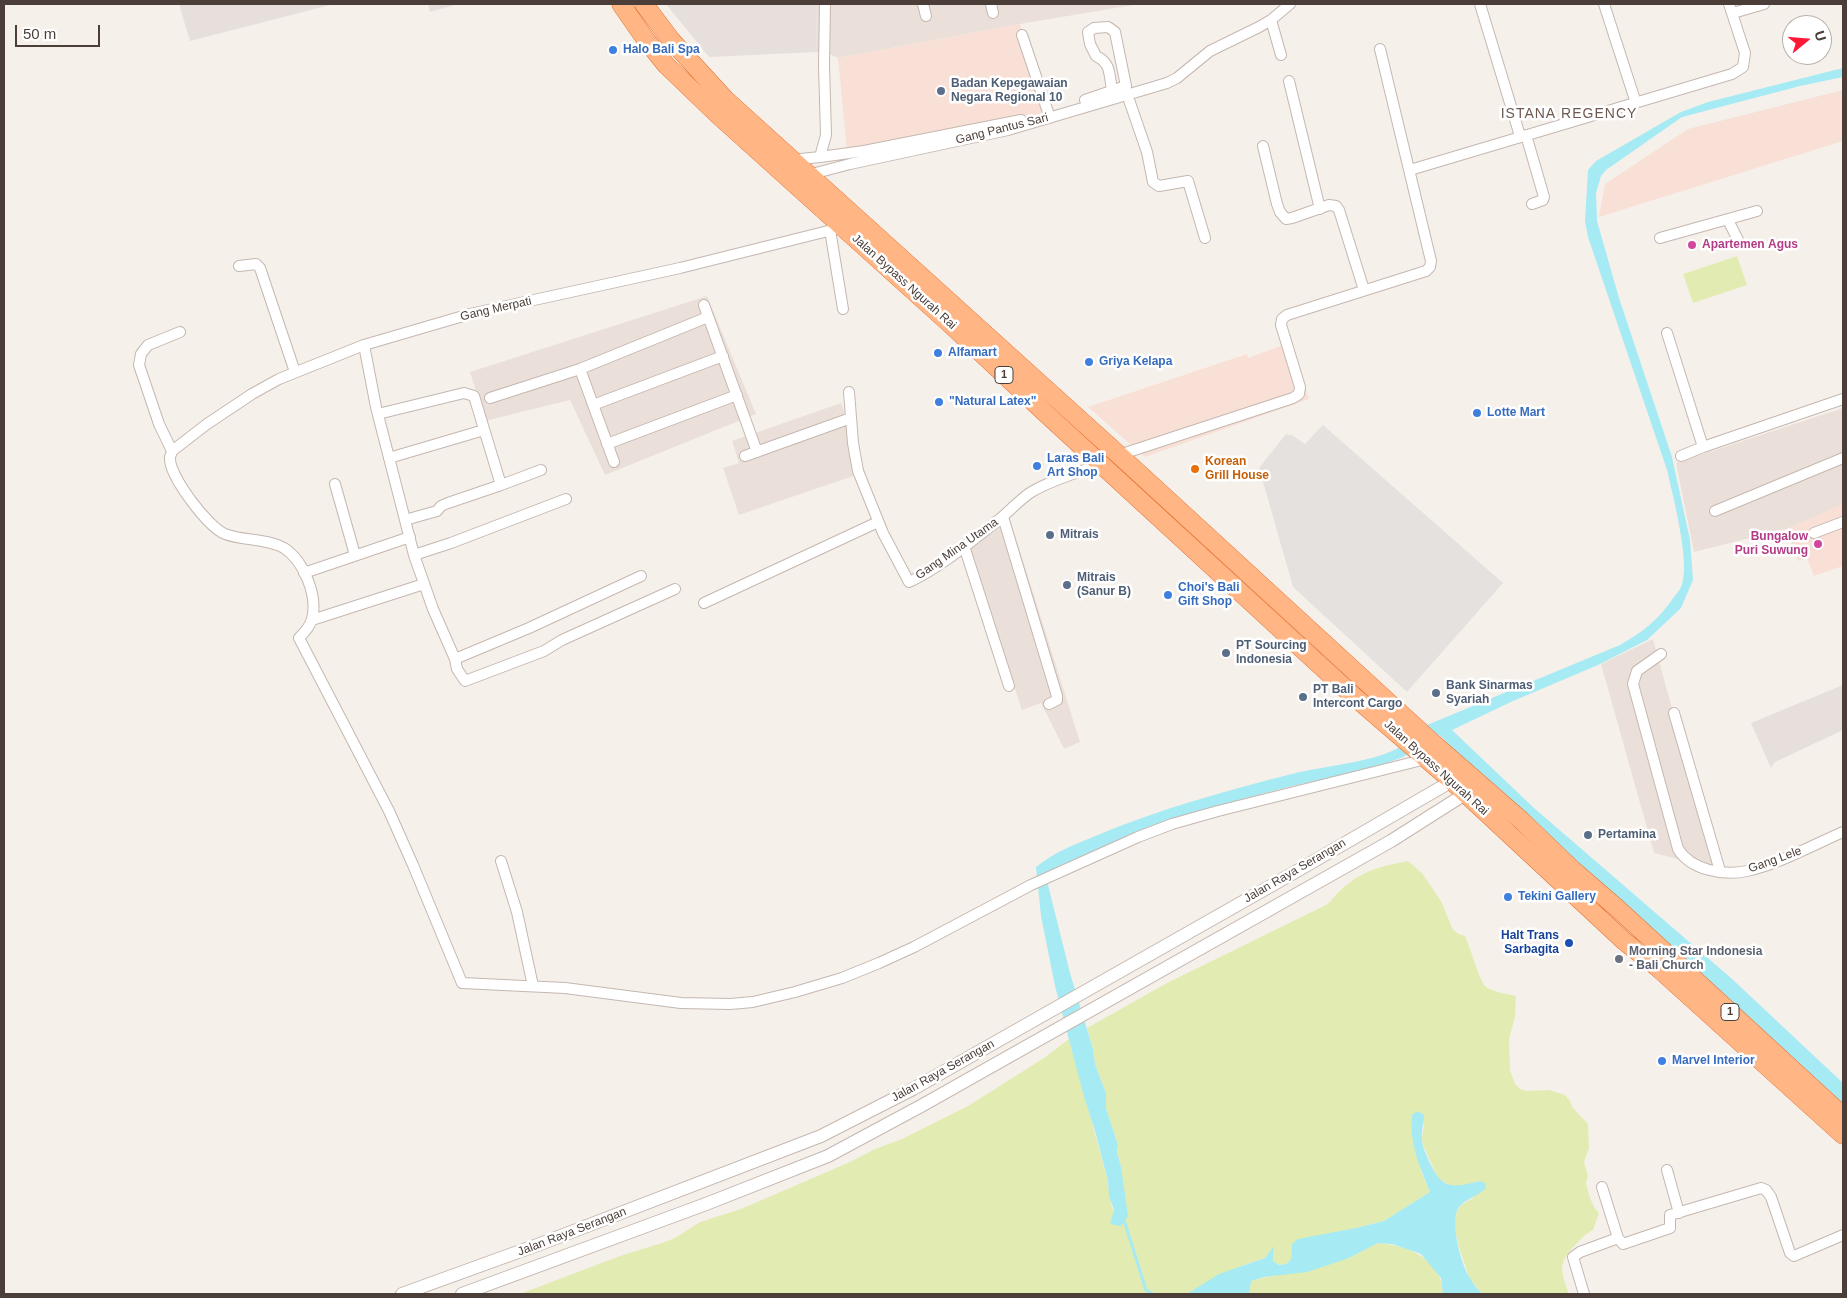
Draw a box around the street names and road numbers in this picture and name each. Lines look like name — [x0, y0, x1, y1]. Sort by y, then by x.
street label: Gang Pantus Sari — [954, 111, 1050, 147]
street label: Jalan Bypass Ngurah Rai — [849, 231, 959, 333]
street label: Gang Merpati — [459, 294, 533, 324]
road number: 1 — [995, 366, 1013, 384]
street label: Gang Mina Utama — [913, 515, 1001, 583]
street label: Jalan Bypass Ngurah Rai — [1381, 717, 1491, 819]
street label: Jalan Raya Serangan — [1241, 836, 1349, 906]
street label: Gang Lele — [1747, 844, 1803, 876]
road number: 1 — [1721, 1004, 1739, 1020]
street label: Jalan Raya Serangan — [889, 1037, 997, 1105]
street label: Jalan Raya Serangan — [516, 1205, 628, 1259]

